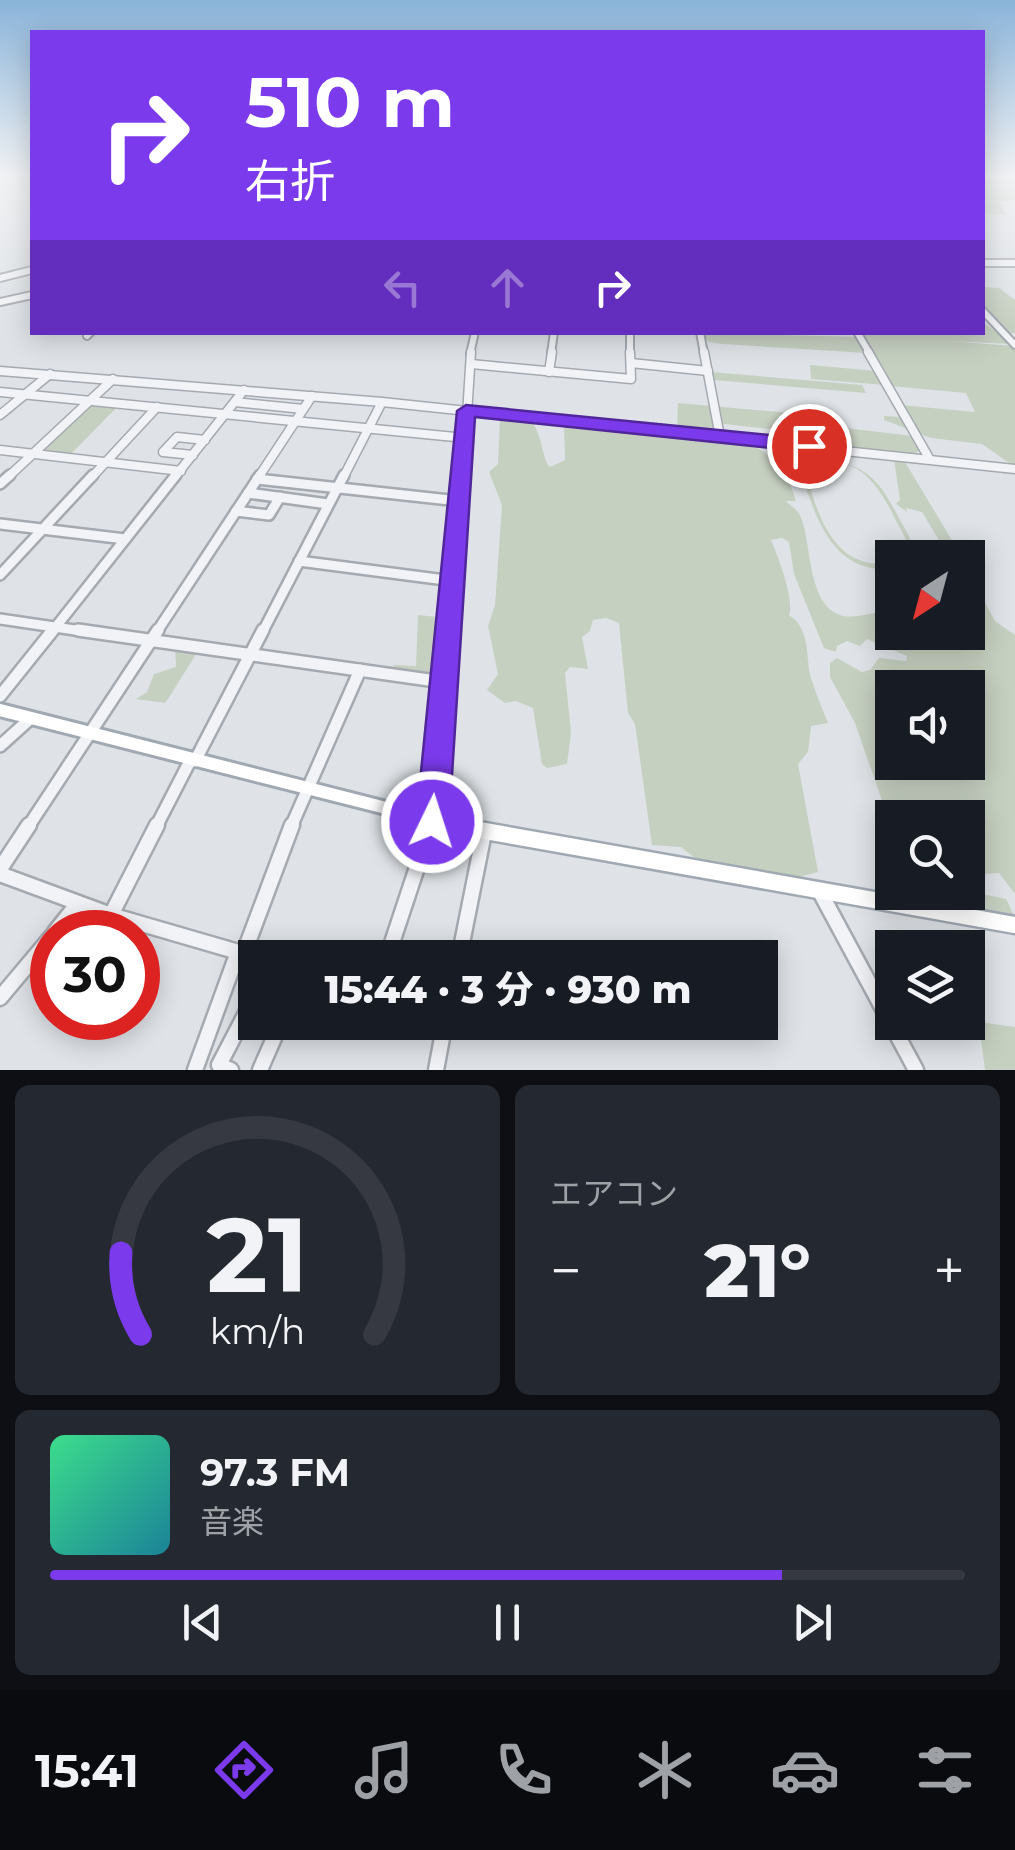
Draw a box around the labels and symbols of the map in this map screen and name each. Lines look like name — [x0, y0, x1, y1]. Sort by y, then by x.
pin — [767, 404, 852, 489]
north arrow — [875, 540, 985, 650]
position arrow — [380, 770, 484, 874]
speed limit sign: 30 — [30, 910, 160, 1040]

